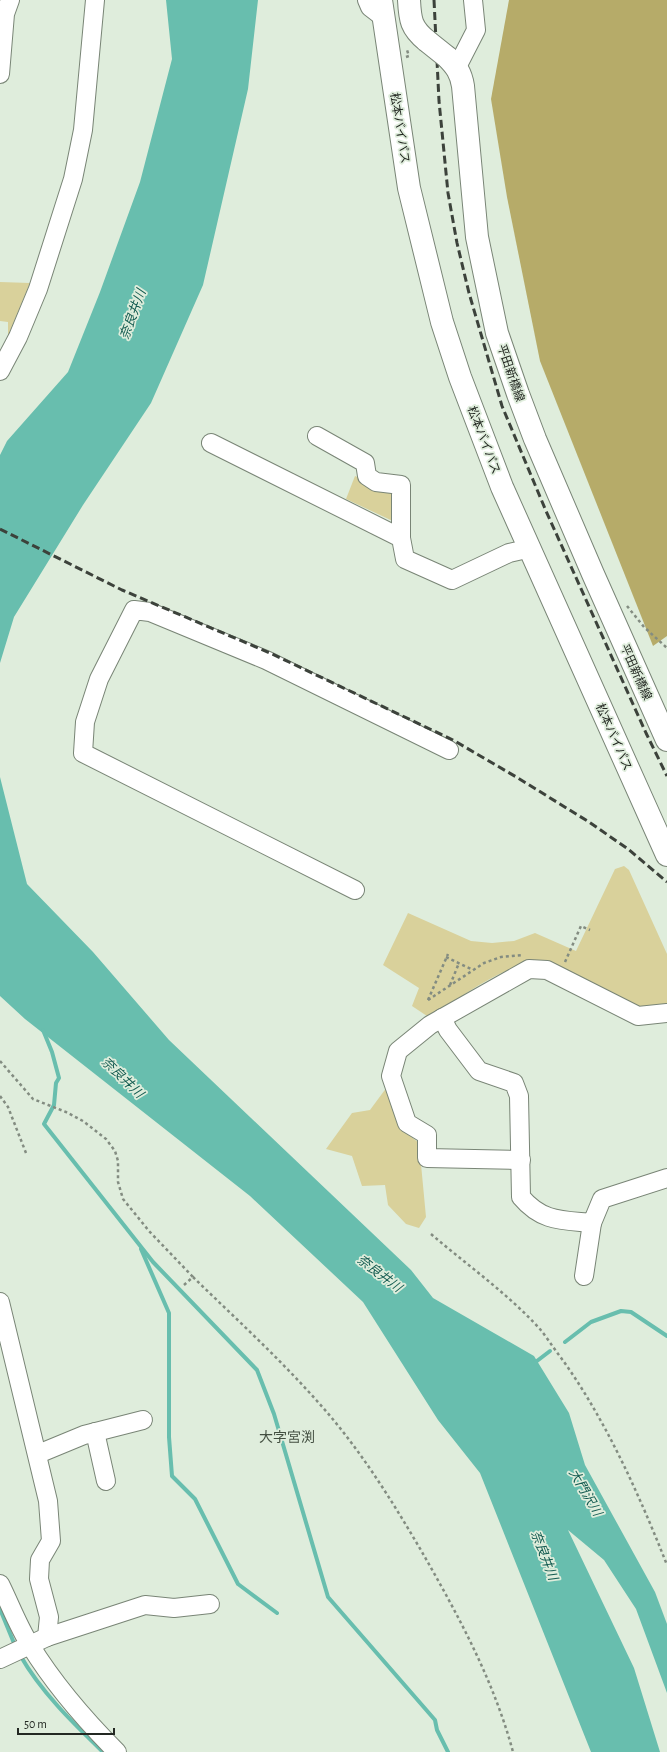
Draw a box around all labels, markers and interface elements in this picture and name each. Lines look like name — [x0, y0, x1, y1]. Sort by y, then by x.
street label: 松本バイパス — [388, 92, 412, 164]
water label: 奈良井川 — [117, 286, 149, 341]
street label: 平田新橋線 — [496, 342, 527, 403]
street label: 松本バイパス — [466, 404, 502, 476]
street label: 平田新橋線 — [618, 642, 655, 702]
street label: 松本バイパス — [594, 702, 634, 772]
water label: 奈良井川 — [99, 1055, 147, 1102]
water label: 奈良井川 — [354, 1253, 406, 1296]
district label: 大字宮渕 — [259, 1430, 315, 1445]
water label: 大門沢川 — [566, 1466, 605, 1520]
water label: 奈良井川 — [528, 1529, 561, 1584]
scale bar — [18, 1710, 114, 1736]
text: 50 m — [24, 1718, 47, 1730]

